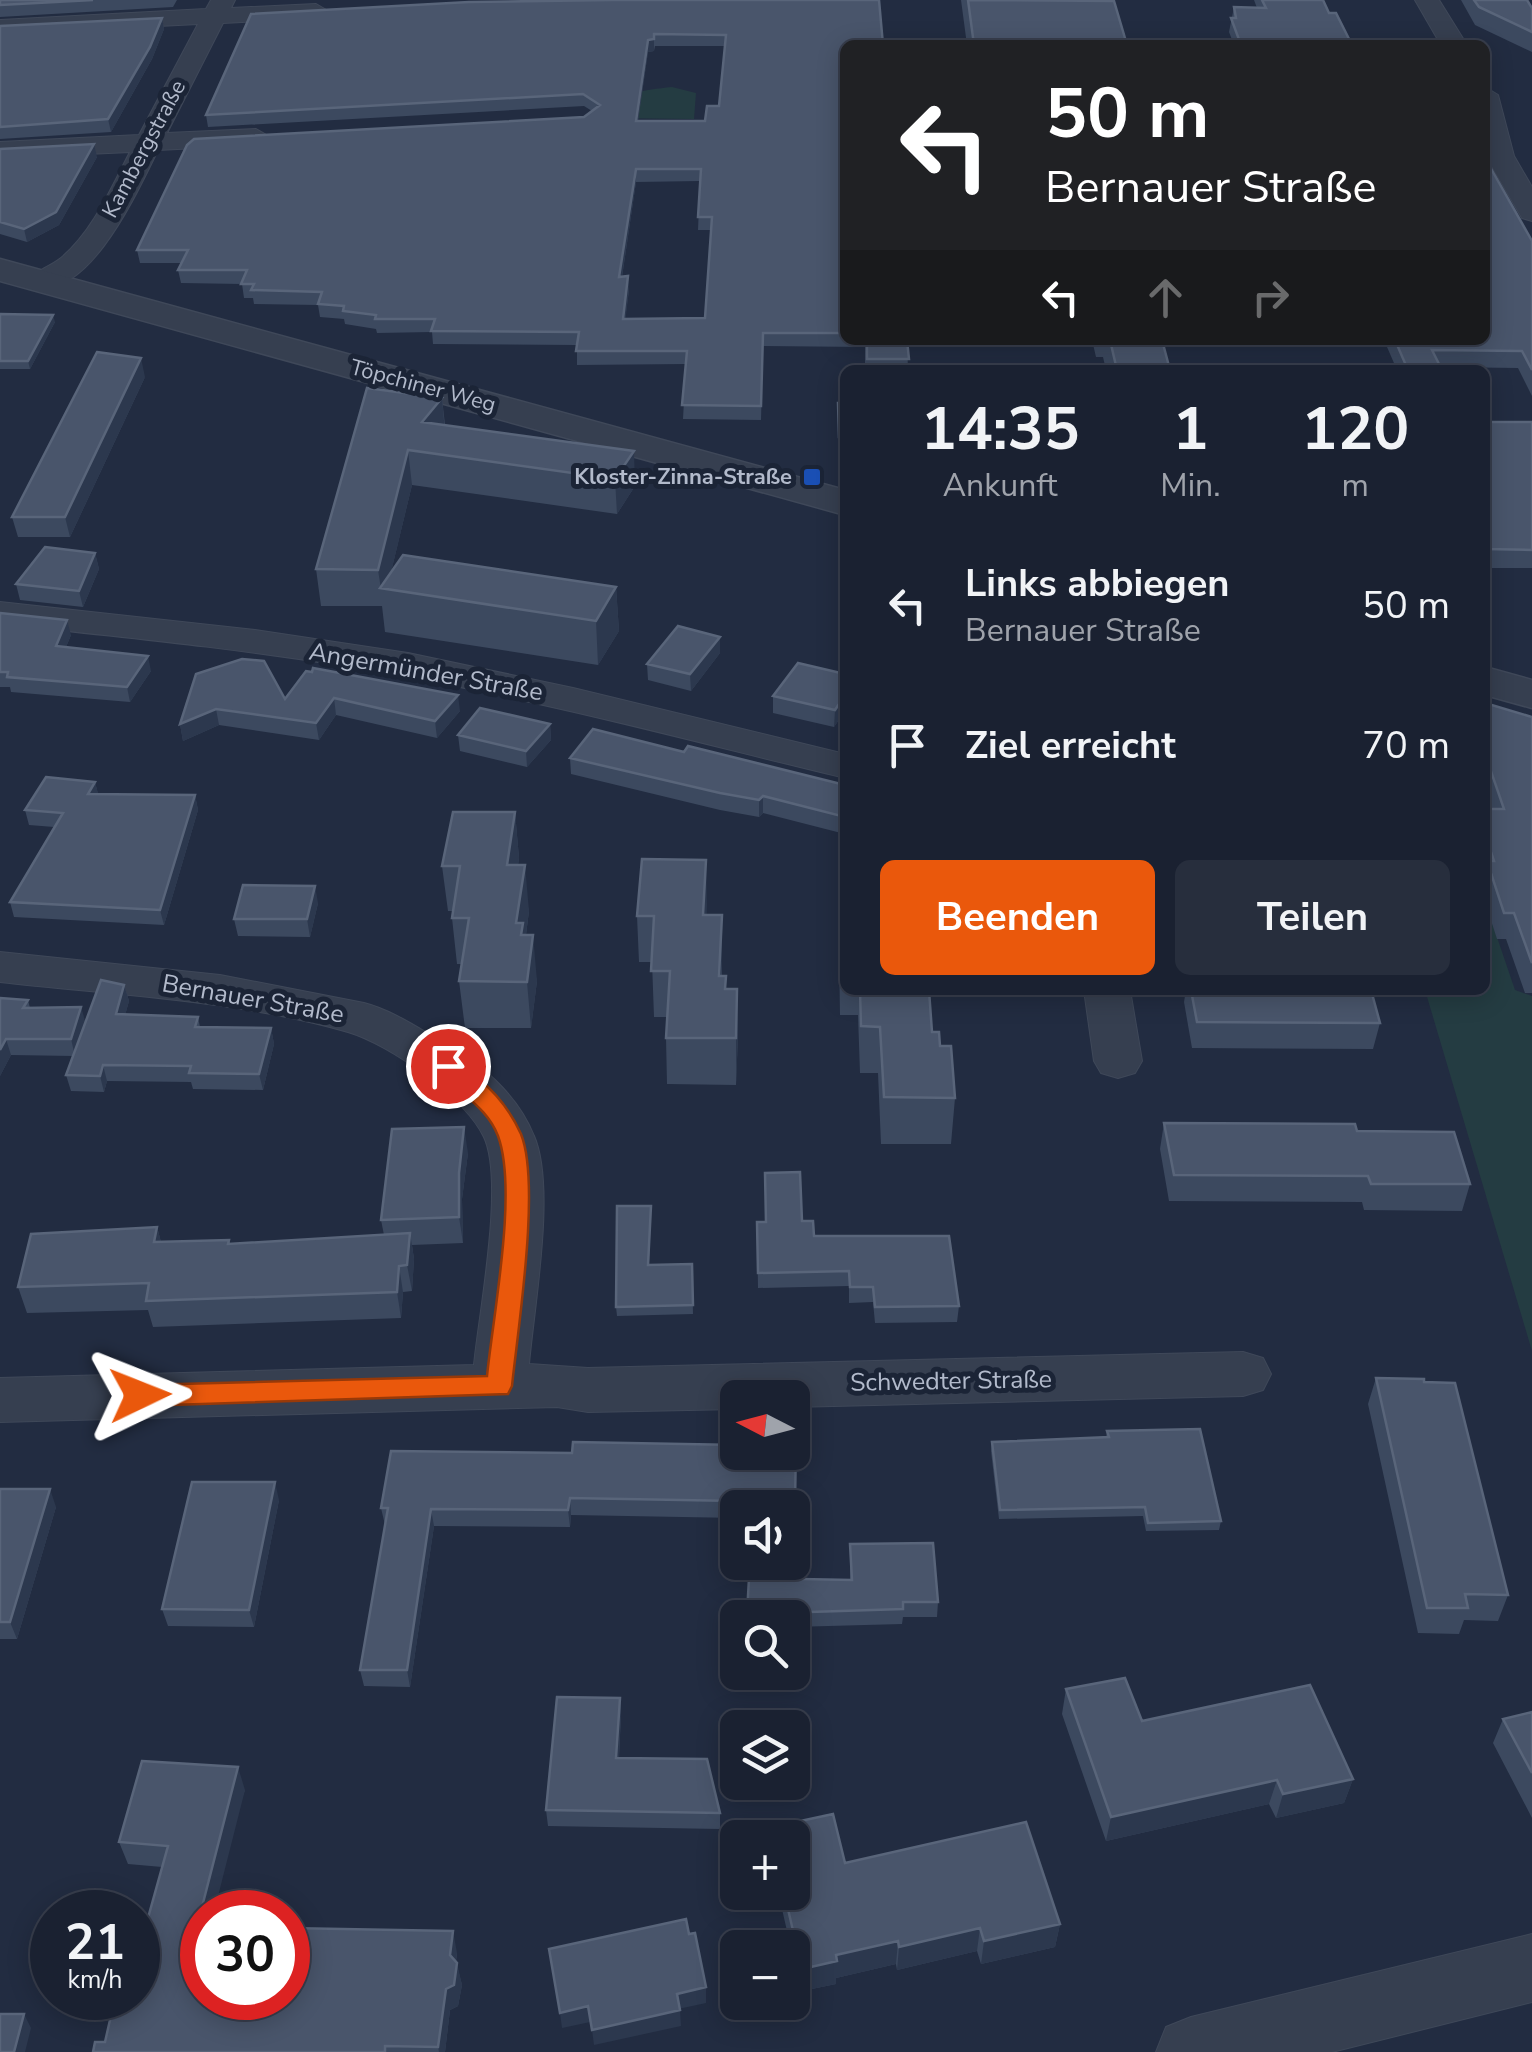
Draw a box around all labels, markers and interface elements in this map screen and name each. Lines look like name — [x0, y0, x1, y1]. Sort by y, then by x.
text: 50 m — [1045, 66, 1209, 162]
street label: Kambergstraße — [95, 75, 193, 223]
icon: left — [880, 80, 1010, 210]
text: Bernauer Straße — [1045, 157, 1376, 218]
icon: left — [1033, 270, 1088, 325]
icon: ahead — [1138, 270, 1193, 325]
icon: right — [1243, 270, 1298, 325]
street label: Töpchiner Weg — [347, 352, 499, 420]
text: 14:35 — [921, 388, 1080, 470]
text: 1 — [1172, 388, 1208, 470]
text: 120 — [1301, 388, 1409, 470]
place label: Kloster-Zinna-Straße — [574, 462, 792, 492]
text: Ankunft — [943, 464, 1058, 507]
text: Min. — [1160, 464, 1221, 507]
text: m — [1342, 464, 1369, 507]
marker: Kloster-Zinna-Straße — [801, 466, 823, 488]
text: Links abbiegen — [965, 558, 1230, 609]
icon: left — [880, 578, 935, 633]
text: 50 m — [1362, 580, 1450, 631]
text: Bernauer Straße — [965, 609, 1201, 652]
street label: Angermünder Straße — [306, 635, 546, 709]
icon: arrive — [880, 718, 935, 773]
text: Ziel erreicht — [965, 720, 1176, 771]
text: 70 m — [1362, 720, 1450, 771]
button: Beenden — [880, 860, 1155, 975]
button: Teilen — [1175, 860, 1450, 975]
street label: Bernauer Straße — [159, 966, 347, 1032]
pin — [406, 1024, 491, 1109]
icon: arrive — [421, 1039, 476, 1094]
position arrow — [88, 1343, 192, 1447]
street label: Schwedter Straße — [850, 1362, 1052, 1400]
north arrow — [720, 1380, 810, 1470]
map controls — [720, 1380, 810, 2020]
button: sound — [720, 1490, 810, 1580]
button: search — [720, 1600, 810, 1690]
button: layers — [720, 1710, 810, 1800]
button: + — [720, 1820, 810, 1910]
speed limit sign: 30 — [180, 1890, 310, 2020]
text: 21 — [65, 1908, 125, 1977]
button: − — [720, 1930, 810, 2020]
text: km/h — [67, 1963, 123, 1997]

